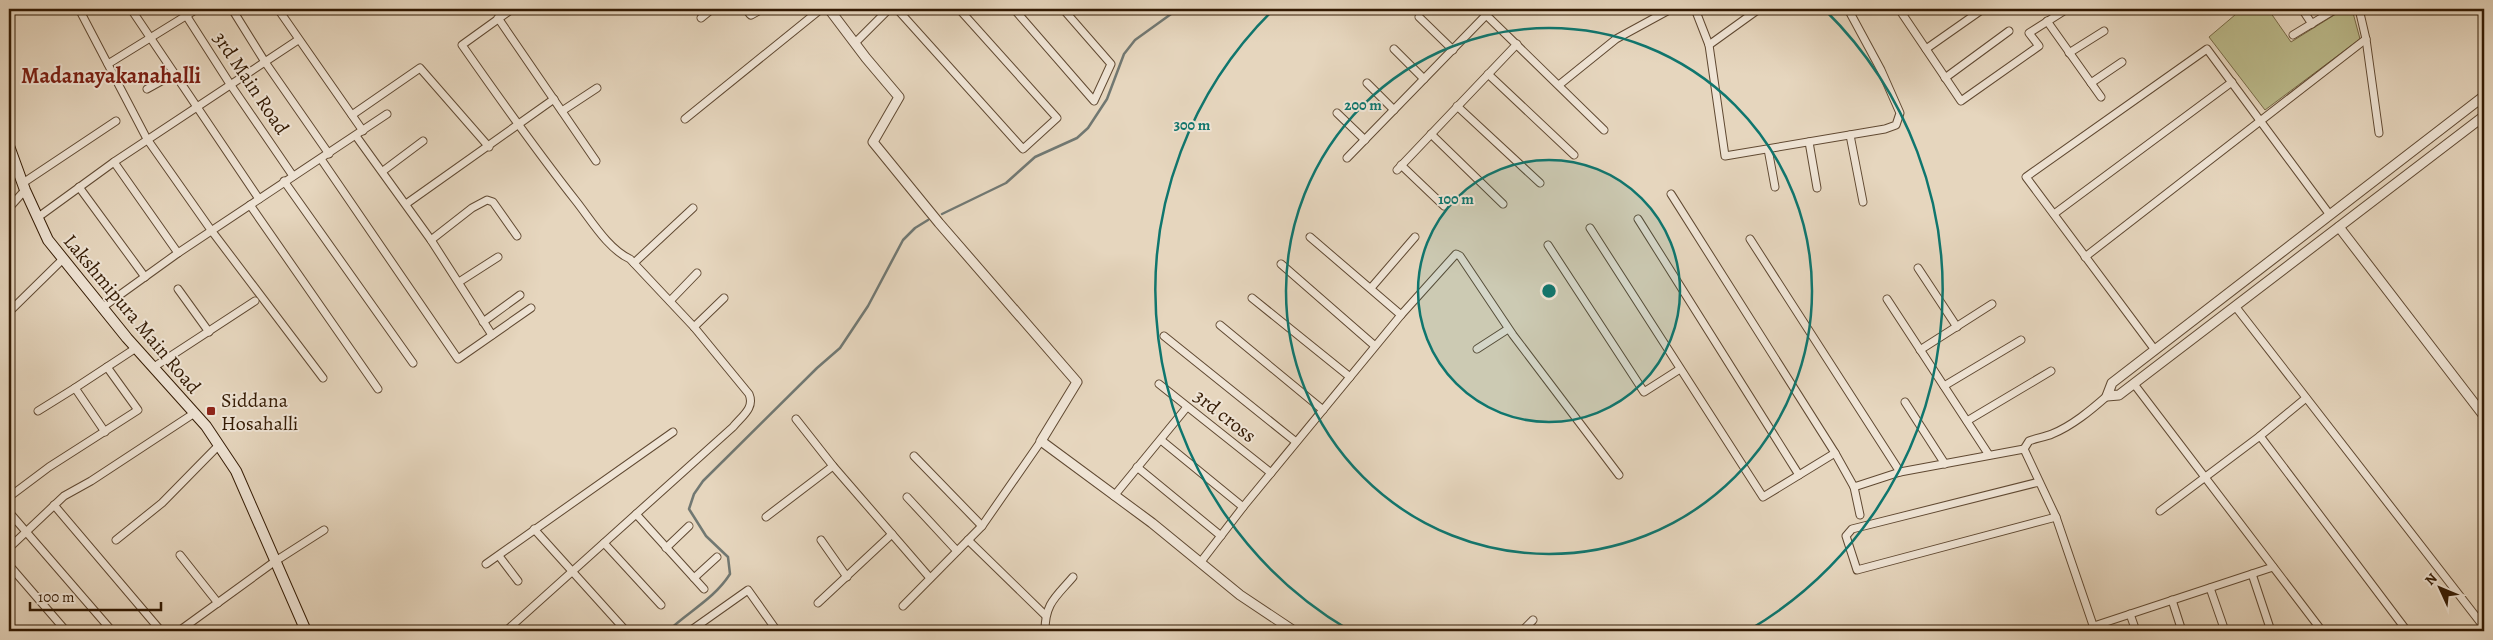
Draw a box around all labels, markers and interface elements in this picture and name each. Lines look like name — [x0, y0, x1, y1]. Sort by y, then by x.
street label: 3rd Main Road — [207, 26, 296, 140]
district label: Madanayakanahalli — [21, 61, 201, 91]
text: 200 m — [1344, 95, 1382, 115]
text: 300 m — [1174, 115, 1211, 135]
text: 100 m — [1438, 189, 1474, 209]
street label: Lakshmipura Main Road — [57, 228, 207, 400]
centre of rings — [1540, 282, 1558, 300]
street label: 3rd cross — [1188, 383, 1262, 449]
place label: Siddana Hosahalli — [221, 387, 298, 437]
marker: Siddana Hosahalli — [205, 405, 217, 417]
north arrow — [2416, 562, 2466, 612]
text: N — [2421, 569, 2441, 590]
scale bar — [30, 580, 161, 612]
text: 100 m — [38, 587, 75, 607]

